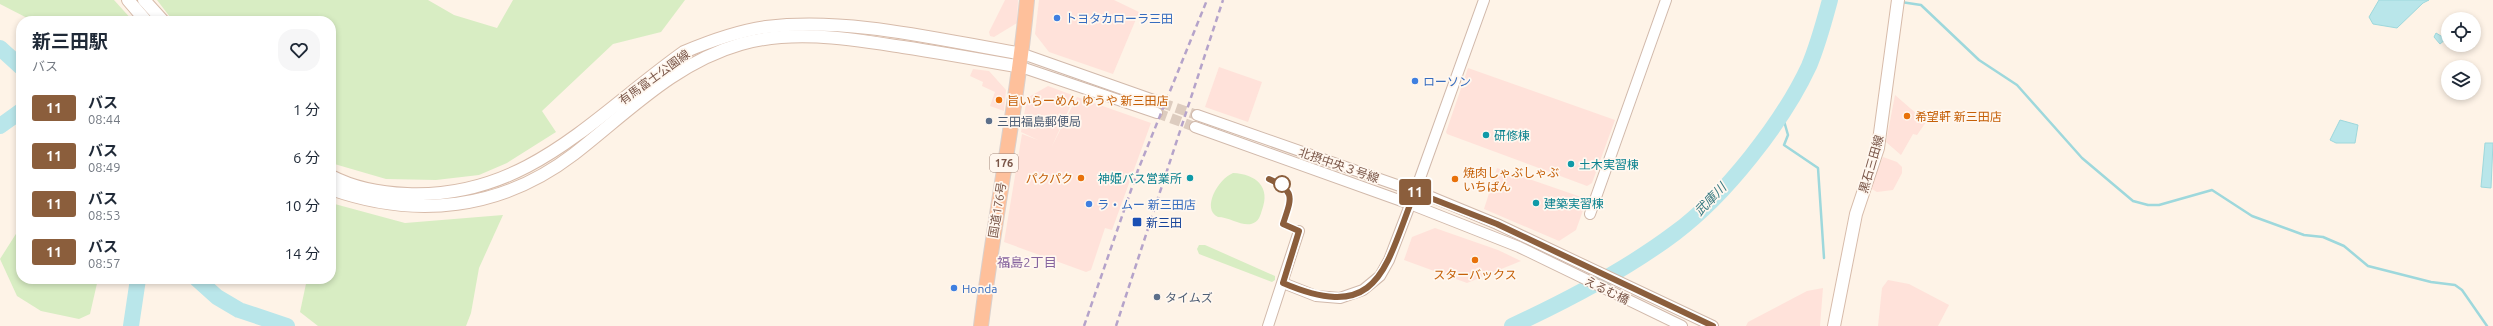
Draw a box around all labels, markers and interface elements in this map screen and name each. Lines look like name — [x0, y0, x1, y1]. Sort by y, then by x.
place label: トヨタカローラ三田 — [1065, 12, 1173, 25]
map controls — [2441, 12, 2481, 100]
button: locate — [2441, 12, 2481, 52]
marker: トヨタカローラ三田 — [1052, 13, 1062, 23]
button: heart — [278, 29, 320, 71]
text: 新三田駅 — [32, 30, 108, 52]
street label: 有馬富士公園線 — [616, 47, 692, 107]
text: バス — [32, 59, 58, 73]
button: layers — [2441, 60, 2481, 100]
place label: ローソン — [1423, 75, 1471, 88]
marker: ローソン — [1410, 76, 1420, 86]
text: バス — [88, 94, 118, 111]
place label: 旨いらーめん ゆうや 新三田店 — [1007, 94, 1169, 107]
marker: 旨いらーめん ゆうや 新三田店 — [994, 95, 1004, 105]
text: 11 — [46, 100, 62, 116]
text: 1 分 — [293, 101, 320, 118]
place label: 希望軒 新三田店 — [1915, 110, 2002, 123]
marker: 希望軒 新三田店 — [1902, 111, 1912, 121]
text: 08:44 — [88, 112, 121, 126]
place label: 三田福島郵便局 — [997, 115, 1081, 128]
marker: 三田福島郵便局 — [984, 116, 994, 126]
place label: 研修棟 — [1494, 129, 1530, 142]
marker: 研修棟 — [1481, 130, 1491, 140]
street label: 黒石三田線 — [1856, 133, 1886, 195]
text: バス — [88, 142, 118, 159]
street label: 北摂中央３号線 — [1297, 145, 1381, 185]
text: 11 — [46, 148, 62, 164]
text: 6 分 — [293, 149, 320, 166]
road number: 176 — [990, 154, 1018, 172]
place label: 土木実習棟 — [1579, 158, 1639, 171]
marker: 土木実習棟 — [1566, 159, 1576, 169]
text: 08:49 — [88, 160, 121, 174]
place label: 焼肉しゃぶしゃぶ いちばん — [1463, 166, 1559, 193]
place label: パクパク — [1026, 172, 1073, 185]
place label: 神姫バス営業所 — [1098, 172, 1182, 185]
marker: パクパク — [1076, 173, 1086, 183]
marker: 神姫バス営業所 — [1185, 173, 1195, 183]
marker: 焼肉しゃぶしゃぶ いちばん — [1450, 174, 1460, 184]
unlabelled marker — [1273, 175, 1291, 193]
line badge: 11 — [1397, 179, 1433, 205]
water label: 武庫川 — [1691, 179, 1730, 218]
street label: 国道176号 — [986, 181, 1008, 239]
text: 11 — [1407, 184, 1423, 200]
text: バス — [88, 190, 118, 207]
text: 11 — [46, 196, 62, 212]
text: 10 分 — [285, 197, 320, 214]
place label: 建築実習棟 — [1544, 197, 1604, 210]
place label: ラ・ムー 新三田店 — [1097, 198, 1196, 211]
marker: 建築実習棟 — [1531, 198, 1541, 208]
marker: ラ・ムー 新三田店 — [1084, 199, 1094, 209]
text: 08:53 — [88, 208, 121, 222]
marker: 新三田 — [1131, 216, 1143, 228]
place label: 新三田 — [1146, 216, 1182, 229]
text: バス — [88, 238, 118, 255]
text: 11 — [46, 244, 62, 260]
text: 14 分 — [285, 245, 320, 262]
district label: 福島2丁目 — [997, 255, 1057, 269]
marker: スターバックス — [1470, 255, 1480, 265]
text: 08:57 — [88, 256, 121, 270]
place label: スターバックス — [1433, 268, 1517, 281]
street label: えるむ橋 — [1583, 274, 1631, 306]
place label: Honda — [962, 282, 997, 295]
marker: Honda — [949, 283, 959, 293]
place label: タイムズ — [1165, 291, 1213, 304]
marker: タイムズ — [1152, 292, 1162, 302]

